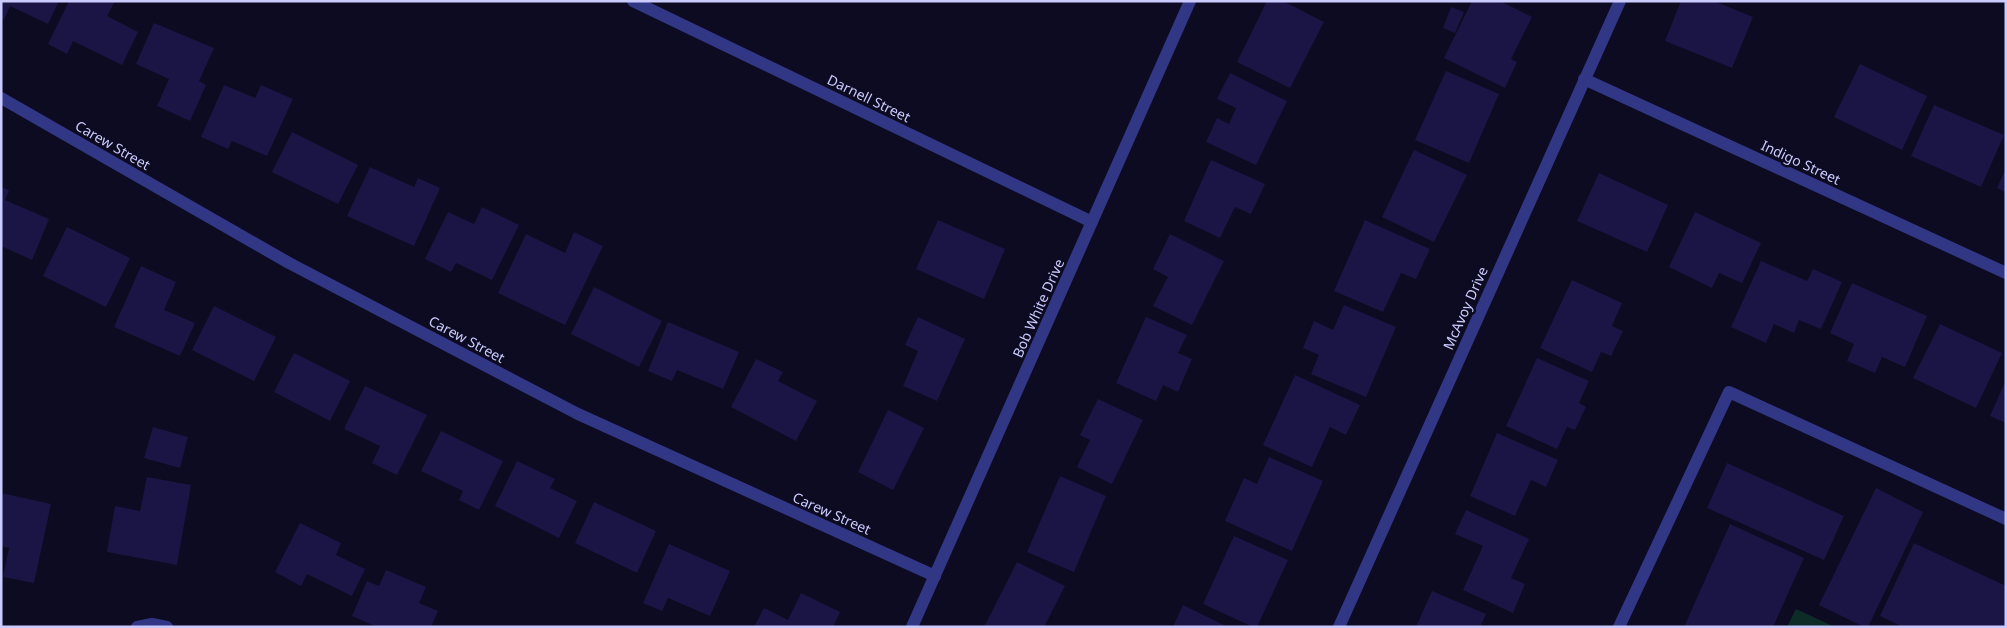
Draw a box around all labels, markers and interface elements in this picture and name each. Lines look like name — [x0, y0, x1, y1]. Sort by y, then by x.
street label: Darnell Street — [824, 70, 914, 126]
street label: Carew Street — [72, 116, 154, 174]
street label: Indigo Street — [1758, 135, 1844, 189]
street label: Bob White Drive — [1008, 255, 1068, 360]
street label: McAvoy Drive — [1438, 263, 1492, 353]
street label: Carew Street — [426, 311, 508, 367]
street label: Carew Street — [790, 487, 874, 539]

